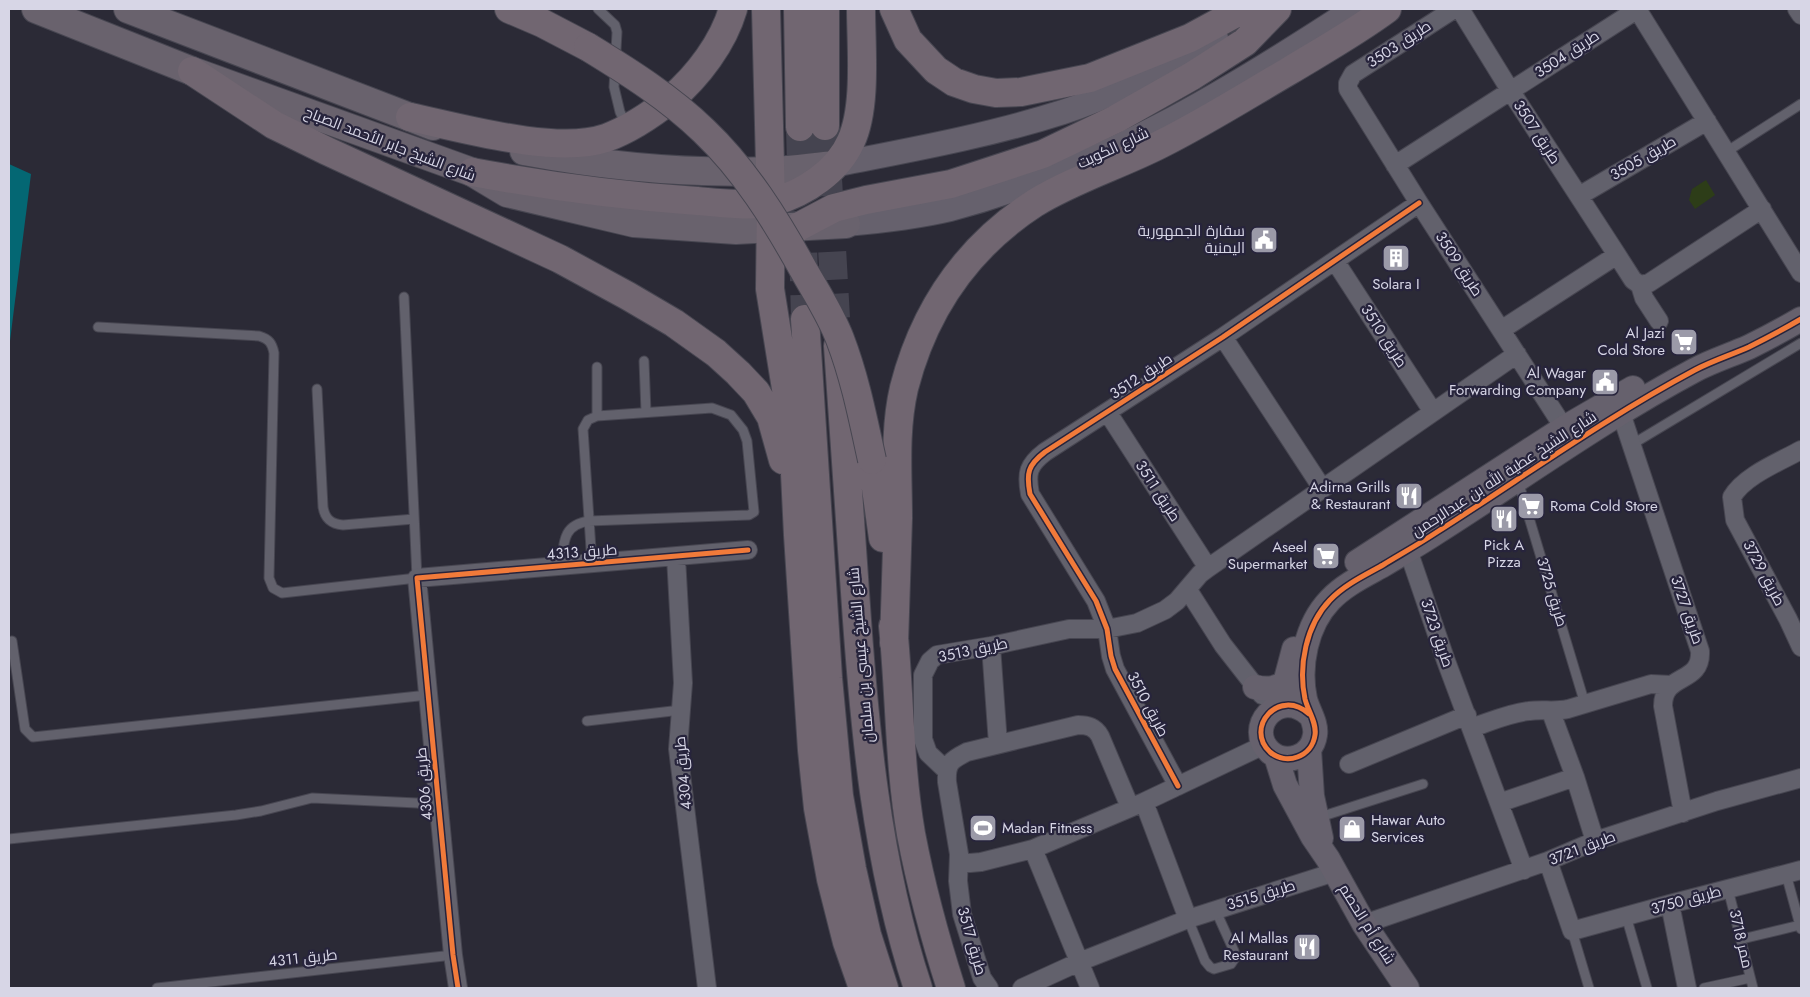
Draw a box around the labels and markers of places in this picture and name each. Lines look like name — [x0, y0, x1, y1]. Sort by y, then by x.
place label: سفارة الجمهورية اليمنية — [1138, 220, 1245, 259]
public building icon: سفارة الجمهورية اليمنية — [1249, 225, 1279, 255]
building icon: Solara I — [1381, 243, 1411, 273]
place label: Solara I — [1372, 273, 1420, 295]
place label: Al Jazi Cold Store — [1597, 322, 1665, 361]
supermarket icon: Al Jazi Cold Store — [1669, 327, 1699, 357]
place label: Al Wagar Forwarding Company — [1449, 362, 1587, 401]
public building icon: Al Wagar Forwarding Company — [1590, 367, 1620, 397]
place label: Adirna Grills & Restaurant — [1309, 476, 1390, 515]
restaurant icon: Adirna Grills & Restaurant — [1394, 481, 1424, 511]
supermarket icon: Roma Cold Store — [1516, 491, 1546, 521]
place label: Roma Cold Store — [1550, 495, 1658, 517]
restaurant icon: Pick A Pizza — [1489, 504, 1519, 534]
place label: Pick A Pizza — [1484, 534, 1524, 573]
place label: Aseel Supermarket — [1228, 536, 1307, 575]
supermarket icon: Aseel Supermarket — [1311, 541, 1341, 571]
place label: Hawar Auto Services — [1371, 809, 1445, 848]
sports icon: Madan Fitness — [968, 813, 998, 843]
shop icon: Hawar Auto Services — [1337, 814, 1367, 844]
place label: Madan Fitness — [1002, 817, 1092, 839]
place label: Al Mallas Restaurant — [1223, 927, 1288, 966]
restaurant icon: Al Mallas Restaurant — [1292, 932, 1322, 962]

